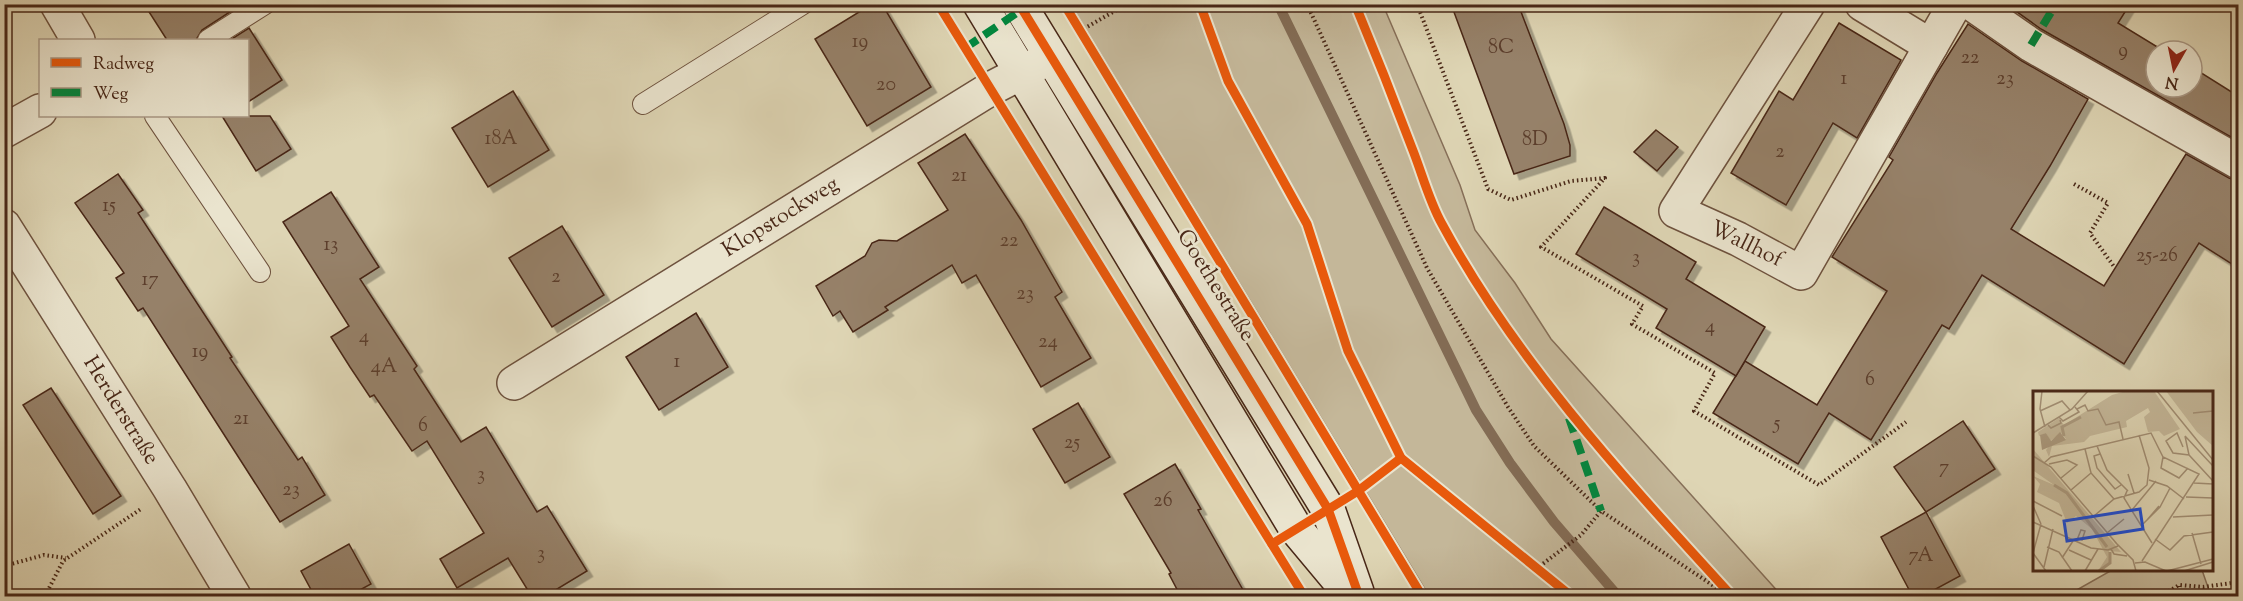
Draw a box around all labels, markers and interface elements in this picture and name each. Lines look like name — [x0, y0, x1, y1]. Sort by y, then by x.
house number: 19 — [852, 28, 868, 57]
house number: 8C — [1488, 34, 1514, 63]
house number: 9 — [2118, 37, 2128, 66]
legend — [39, 39, 249, 117]
north arrow — [2144, 39, 2204, 99]
house number: 22 — [1961, 44, 1979, 73]
text: Radweg — [93, 52, 154, 78]
house number: 1 — [1841, 65, 1848, 94]
house number: 23 — [1996, 65, 2014, 94]
text: N — [2164, 69, 2180, 94]
house number: 20 — [876, 71, 896, 100]
text: Weg — [93, 82, 129, 108]
house number: 18A — [485, 125, 517, 154]
house number: 8D — [1522, 126, 1548, 155]
house number: 2 — [1775, 138, 1785, 167]
house number: 21 — [951, 162, 967, 191]
street label: Klopstockweg — [716, 169, 846, 267]
house number: 15 — [102, 192, 116, 221]
street label: Wallhof — [1704, 214, 1789, 277]
street label: Goethestraße — [1168, 224, 1262, 348]
house number: 22 — [1000, 227, 1018, 256]
house number: 13 — [324, 231, 338, 260]
house number: 25-26 — [2136, 242, 2178, 271]
house number: 3 — [1632, 244, 1640, 273]
house number: 2 — [551, 263, 561, 292]
house number: 17 — [142, 266, 158, 295]
house number: 23 — [1016, 280, 1034, 309]
house number: 4 — [1705, 313, 1715, 342]
house number: 4 — [359, 323, 369, 352]
house number: 24 — [1038, 328, 1058, 357]
house number: 19 — [192, 338, 208, 367]
house number: 1 — [674, 348, 681, 377]
street label: Herderstraße — [74, 350, 166, 472]
house number: 4A — [371, 353, 397, 382]
house number: 6 — [1865, 366, 1875, 395]
inset map — [2033, 391, 2213, 571]
house number: 21 — [233, 405, 249, 434]
house number: 5 — [1773, 410, 1781, 439]
house number: 6 — [418, 412, 428, 441]
house number: 25 — [1064, 429, 1080, 458]
house number: 7 — [1939, 454, 1949, 483]
house number: 3 — [477, 461, 485, 490]
house number: 23 — [282, 476, 300, 505]
house number: 26 — [1153, 487, 1173, 516]
house number: 3 — [537, 540, 545, 569]
house number: 7A — [1909, 542, 1933, 571]

